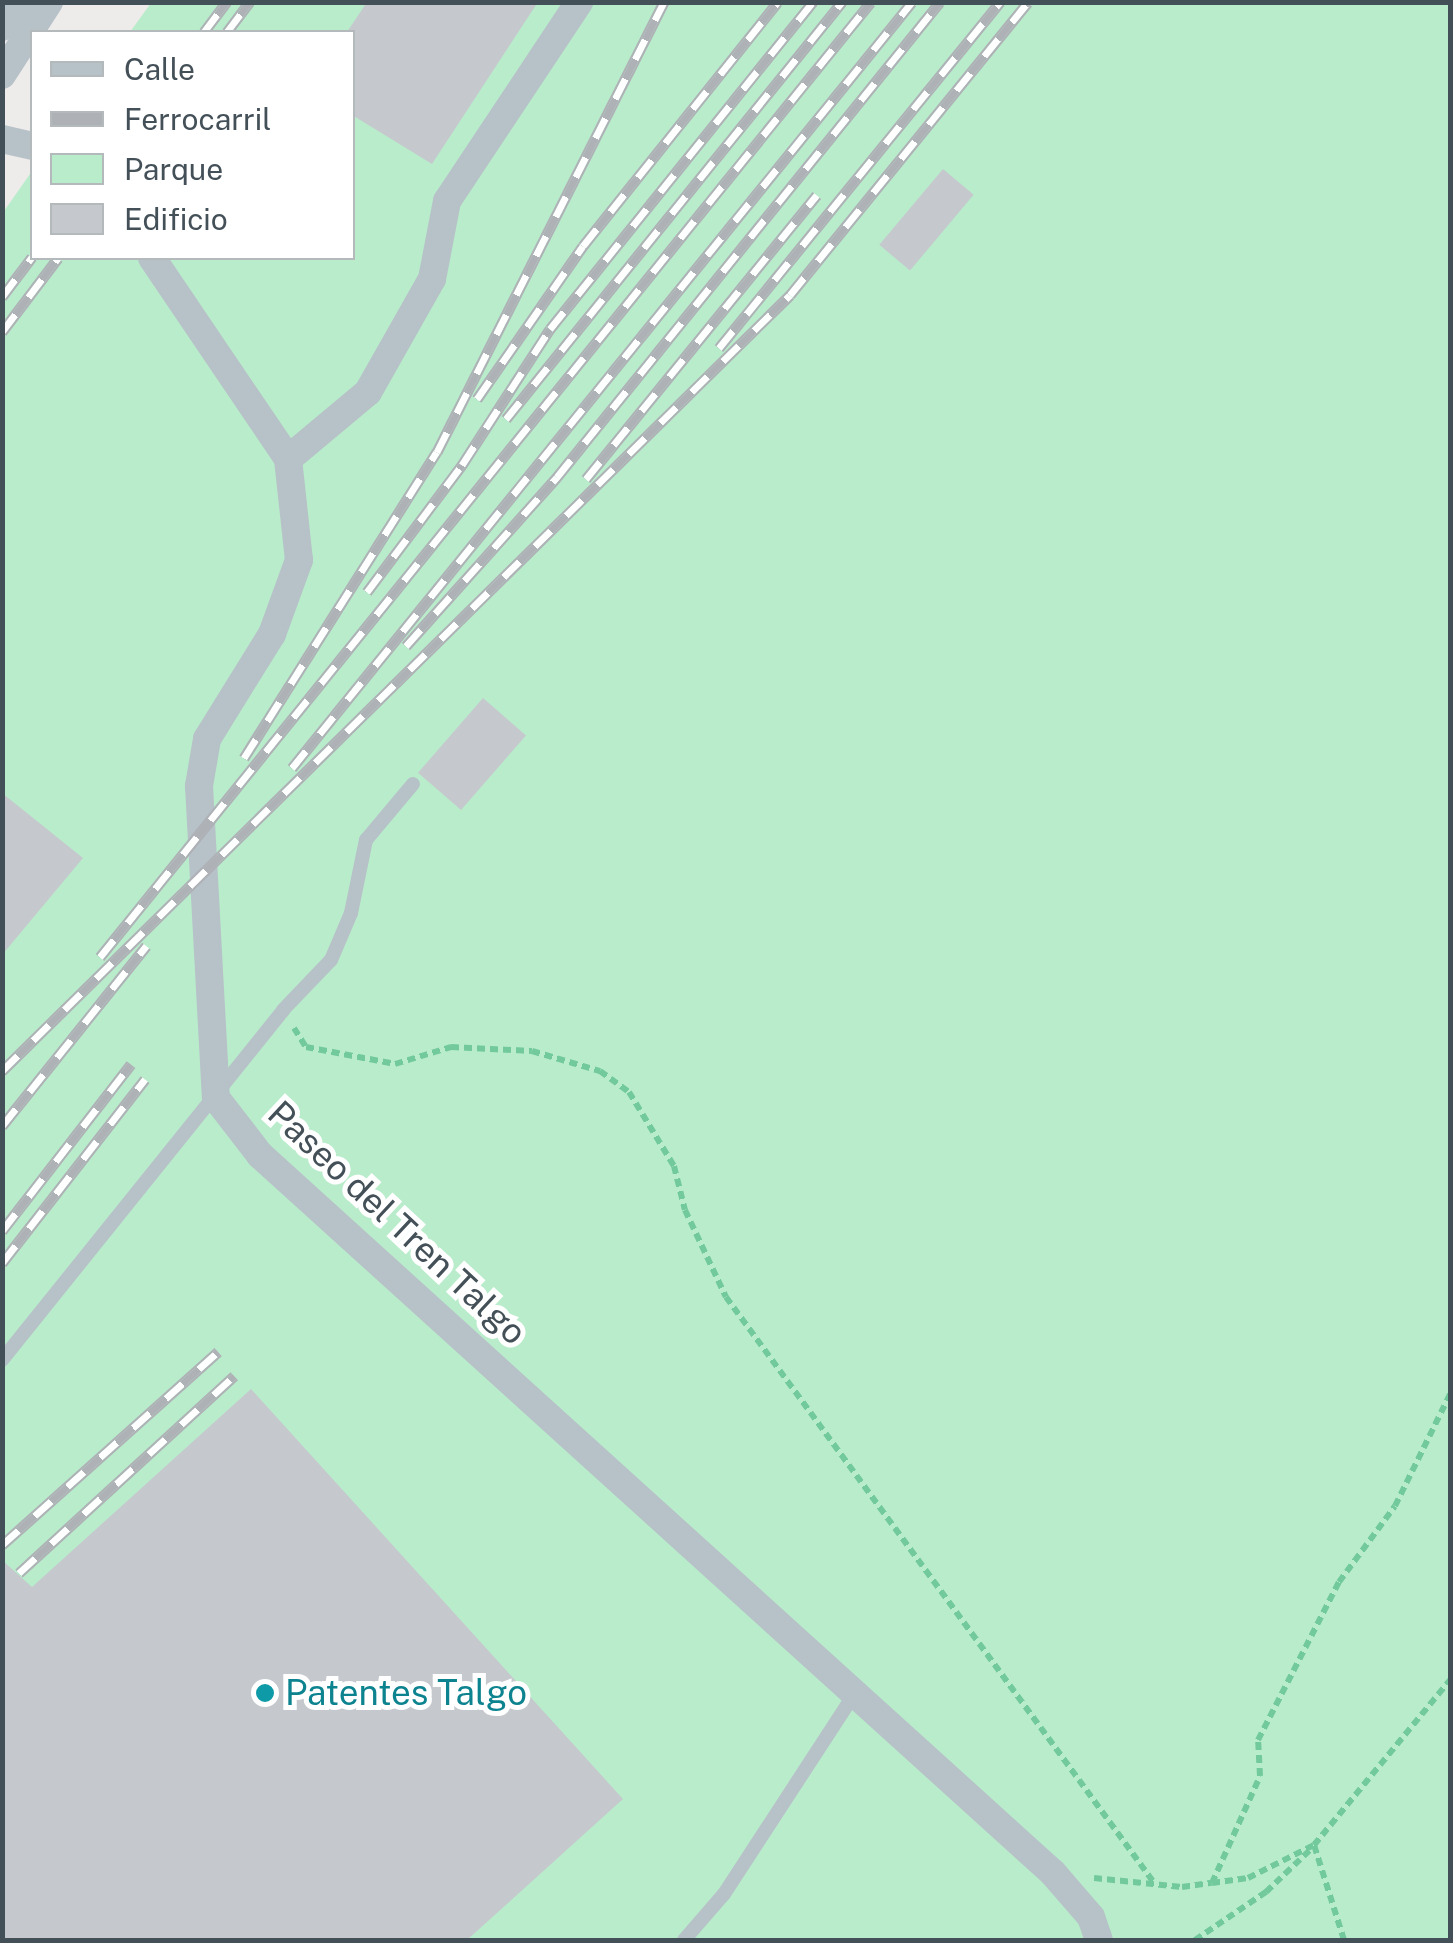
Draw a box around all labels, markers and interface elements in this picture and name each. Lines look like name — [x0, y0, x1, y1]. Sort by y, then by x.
legend — [30, 30, 355, 260]
text: Calle — [124, 51, 195, 87]
text: Ferrocarril — [124, 101, 271, 137]
text: Parque — [124, 151, 223, 187]
text: Edificio — [124, 201, 228, 237]
street label: Paseo del Tren Talgo — [259, 1092, 535, 1354]
place label: Patentes Talgo — [285, 1672, 527, 1714]
marker: Patentes Talgo — [254, 1682, 276, 1704]

